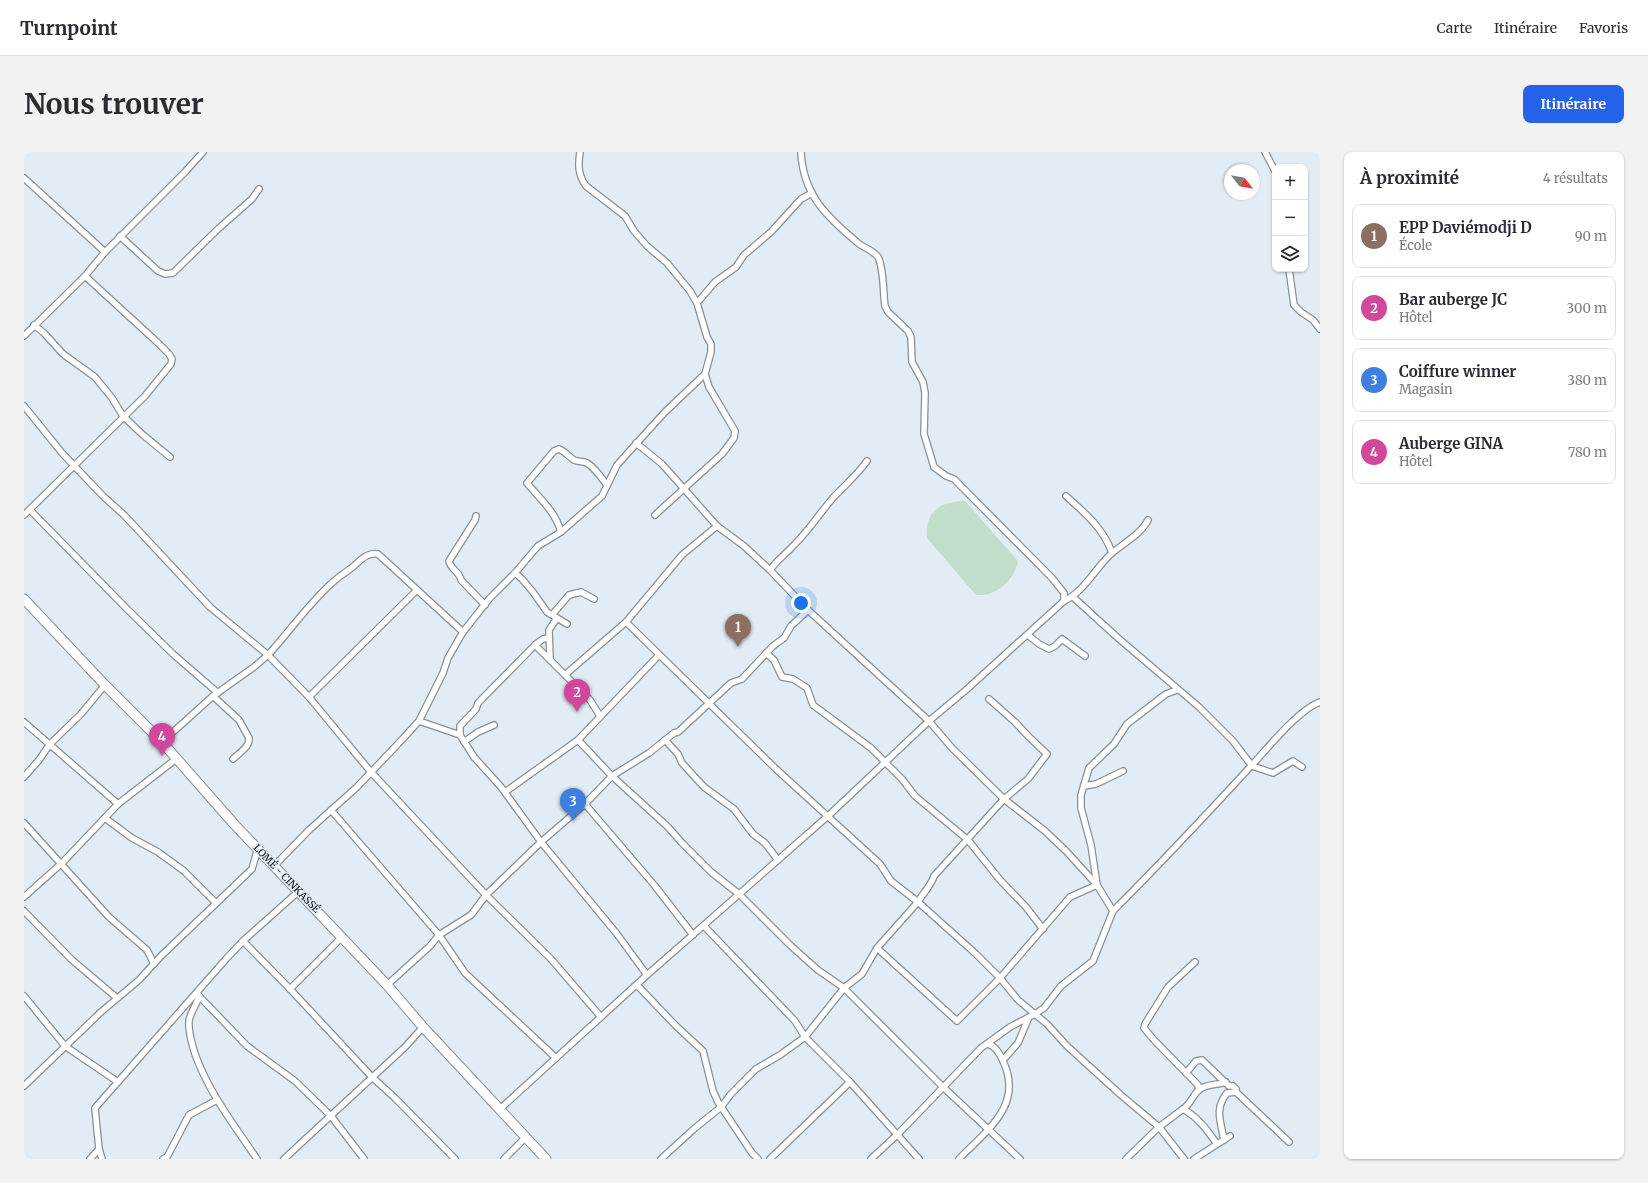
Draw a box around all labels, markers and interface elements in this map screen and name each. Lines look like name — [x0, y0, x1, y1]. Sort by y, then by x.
text: Turnpoint — [20, 16, 118, 40]
text: Carte — [1437, 19, 1472, 37]
text: Itinéraire — [1494, 19, 1557, 37]
text: Favoris — [1579, 19, 1628, 37]
button: Itinéraire — [1523, 85, 1624, 123]
text: Nous trouver — [24, 86, 204, 122]
north arrow — [1224, 164, 1260, 200]
map controls — [1272, 164, 1308, 272]
button: + — [1272, 164, 1308, 200]
text: À proximité — [1360, 167, 1459, 189]
text: 4 résultats — [1543, 170, 1608, 187]
button: − — [1272, 200, 1308, 236]
text: EPP Daviémodji D — [1399, 218, 1532, 237]
text: 1 — [1371, 228, 1377, 245]
text: 90 m — [1575, 228, 1607, 245]
button: layers — [1272, 236, 1308, 272]
text: École — [1399, 237, 1432, 254]
text: Bar auberge JC — [1399, 290, 1507, 309]
text: 2 — [1370, 300, 1378, 317]
text: 300 m — [1567, 300, 1607, 317]
text: Hôtel — [1399, 309, 1432, 326]
text: Coiffure winner — [1399, 362, 1516, 381]
text: 3 — [1370, 372, 1378, 389]
text: 380 m — [1568, 372, 1607, 389]
text: Magasin — [1399, 381, 1453, 398]
text: Auberge GINA — [1399, 434, 1503, 453]
text: 4 — [1370, 444, 1378, 461]
text: 780 m — [1568, 444, 1607, 461]
text: Hôtel — [1399, 453, 1432, 470]
your location — [791, 593, 811, 613]
pin: 1 — [725, 614, 751, 647]
pin: 2 — [564, 679, 590, 712]
pin: 4 — [149, 723, 175, 756]
pin: 3 — [560, 788, 586, 821]
street label: LOMÉ - CINKASSÉ — [250, 841, 324, 916]

